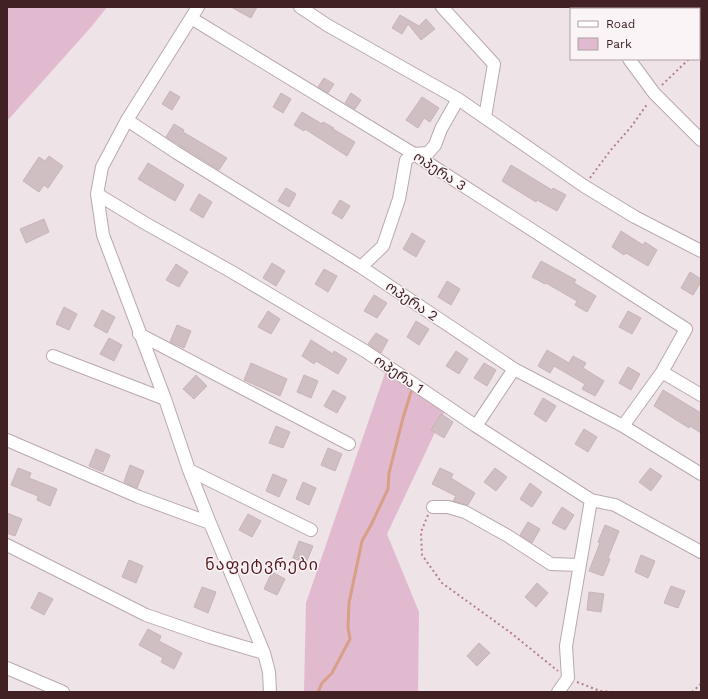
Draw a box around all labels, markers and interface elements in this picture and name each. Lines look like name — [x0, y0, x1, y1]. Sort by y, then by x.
legend — [570, 8, 700, 60]
text: Road — [606, 17, 635, 31]
text: Park — [606, 37, 632, 51]
street label: ოპერა 3 — [410, 148, 469, 195]
street label: ოპერა 2 — [382, 278, 441, 325]
street label: ოპერა 1 — [371, 352, 427, 397]
district label: ნაფეტვრები — [205, 555, 319, 574]

